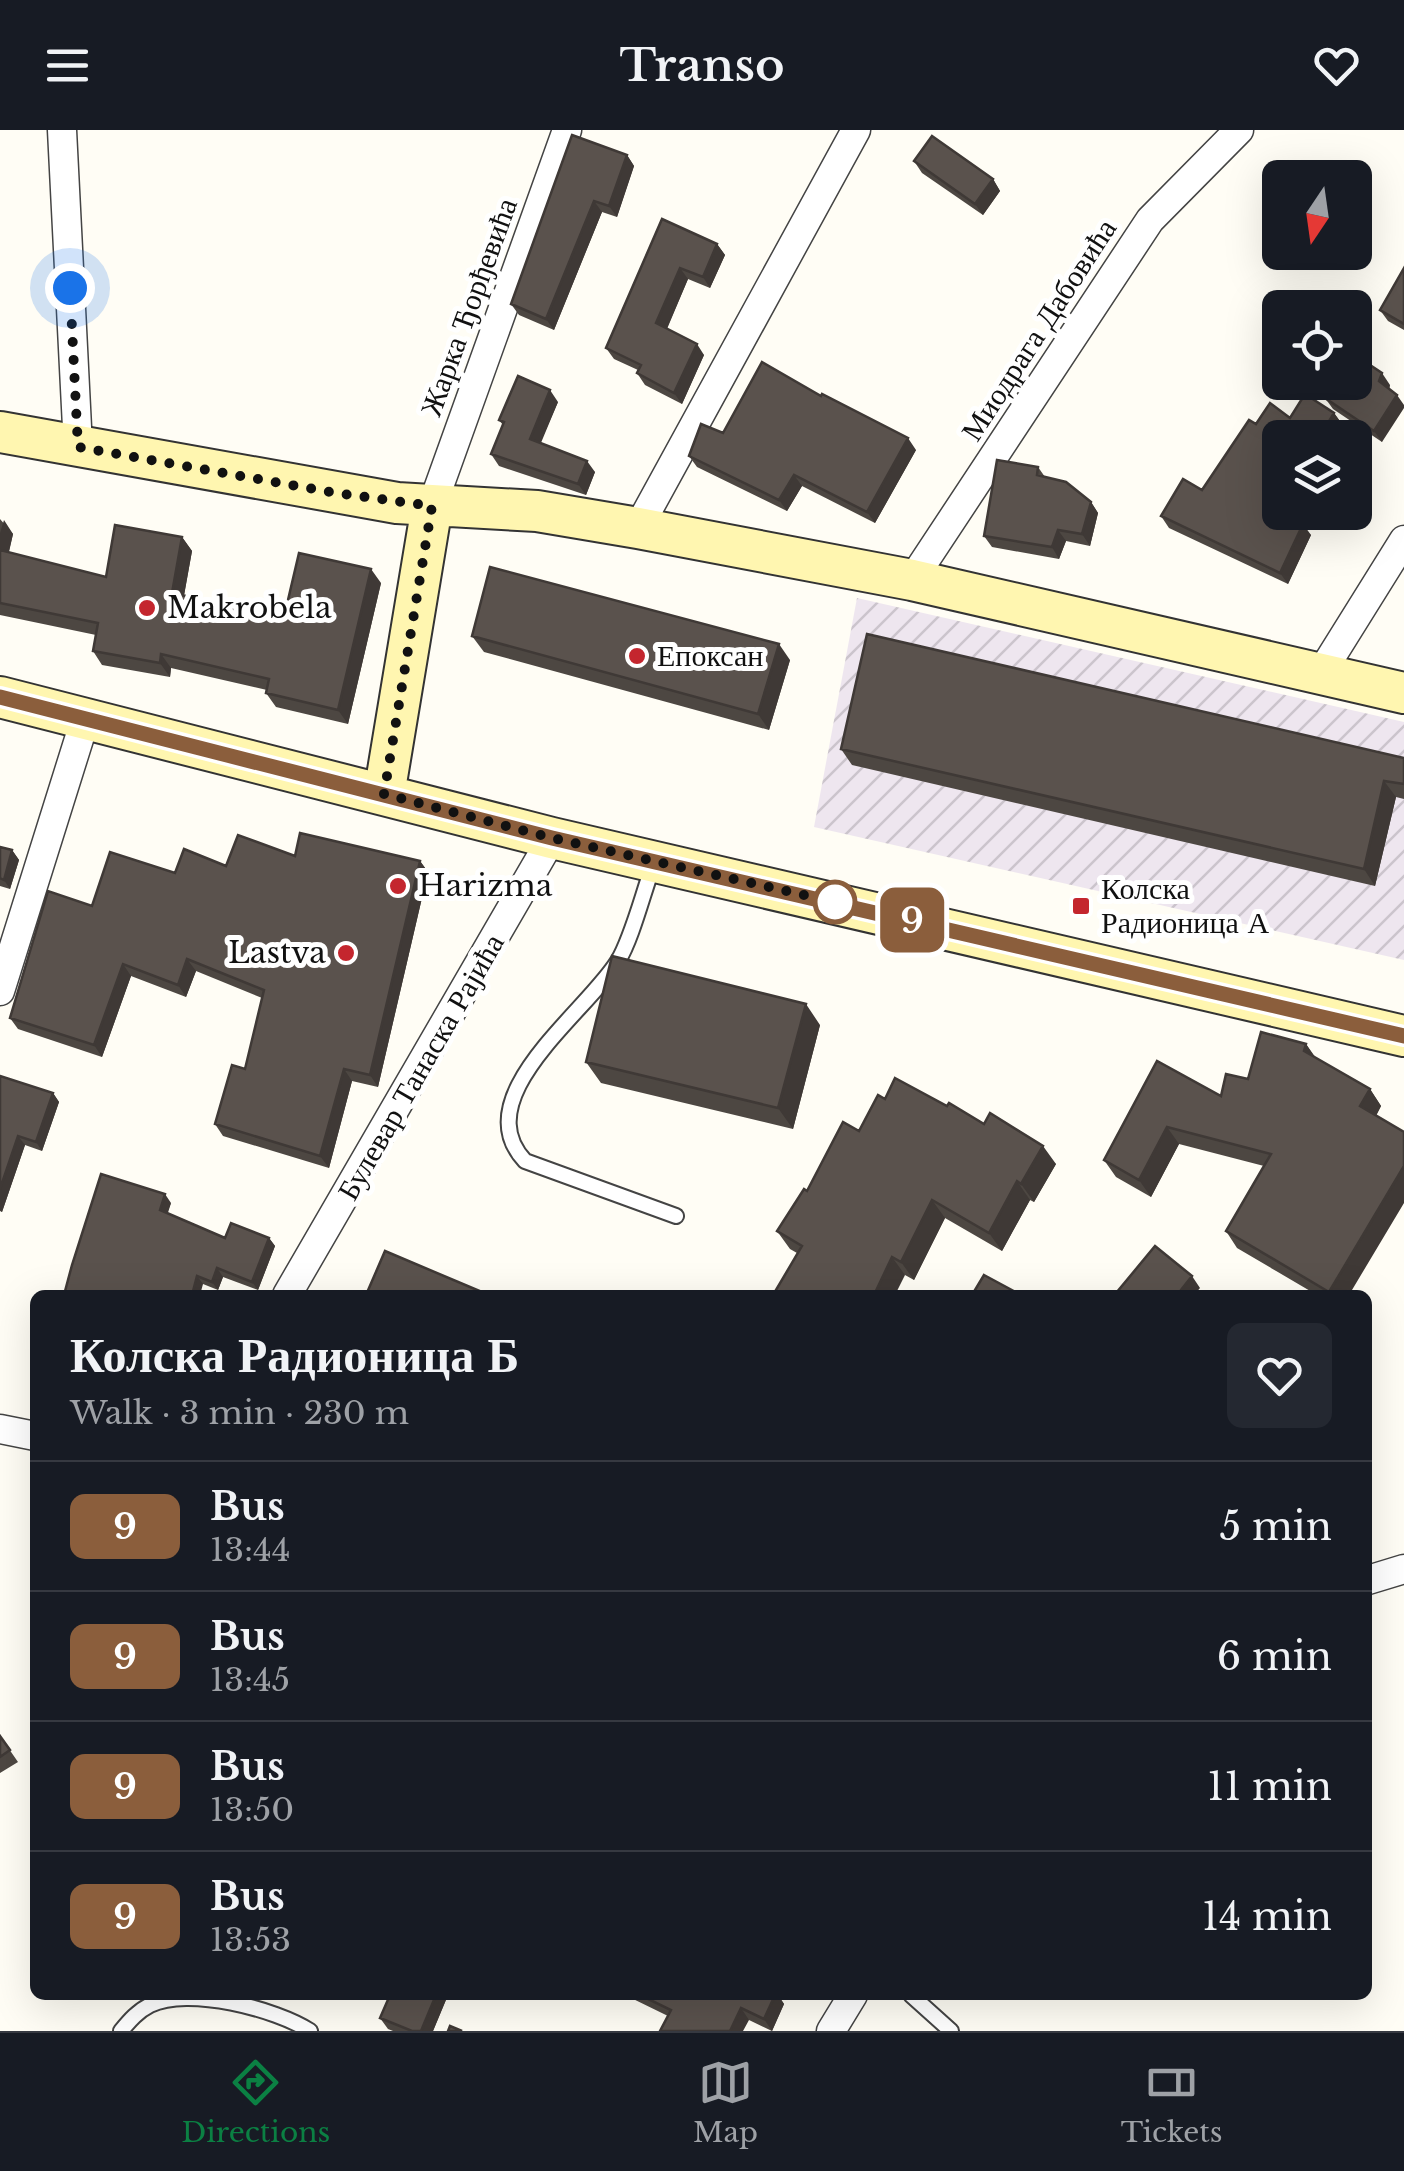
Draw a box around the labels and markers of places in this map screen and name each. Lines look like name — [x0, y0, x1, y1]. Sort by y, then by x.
place label: Makrobela — [167, 589, 332, 626]
marker: Makrobela — [136, 597, 158, 619]
place label: Епоксан — [657, 637, 763, 674]
marker: Епоксан — [626, 645, 648, 667]
place label: Harizma — [418, 867, 553, 904]
place label: Колска Радионица А — [1101, 870, 1269, 941]
marker: Harizma — [387, 875, 409, 897]
unlabelled marker — [814, 881, 856, 923]
marker: Колска Радионица А — [1070, 895, 1092, 917]
place label: Lastva — [228, 934, 326, 971]
marker: Lastva — [335, 942, 357, 964]

